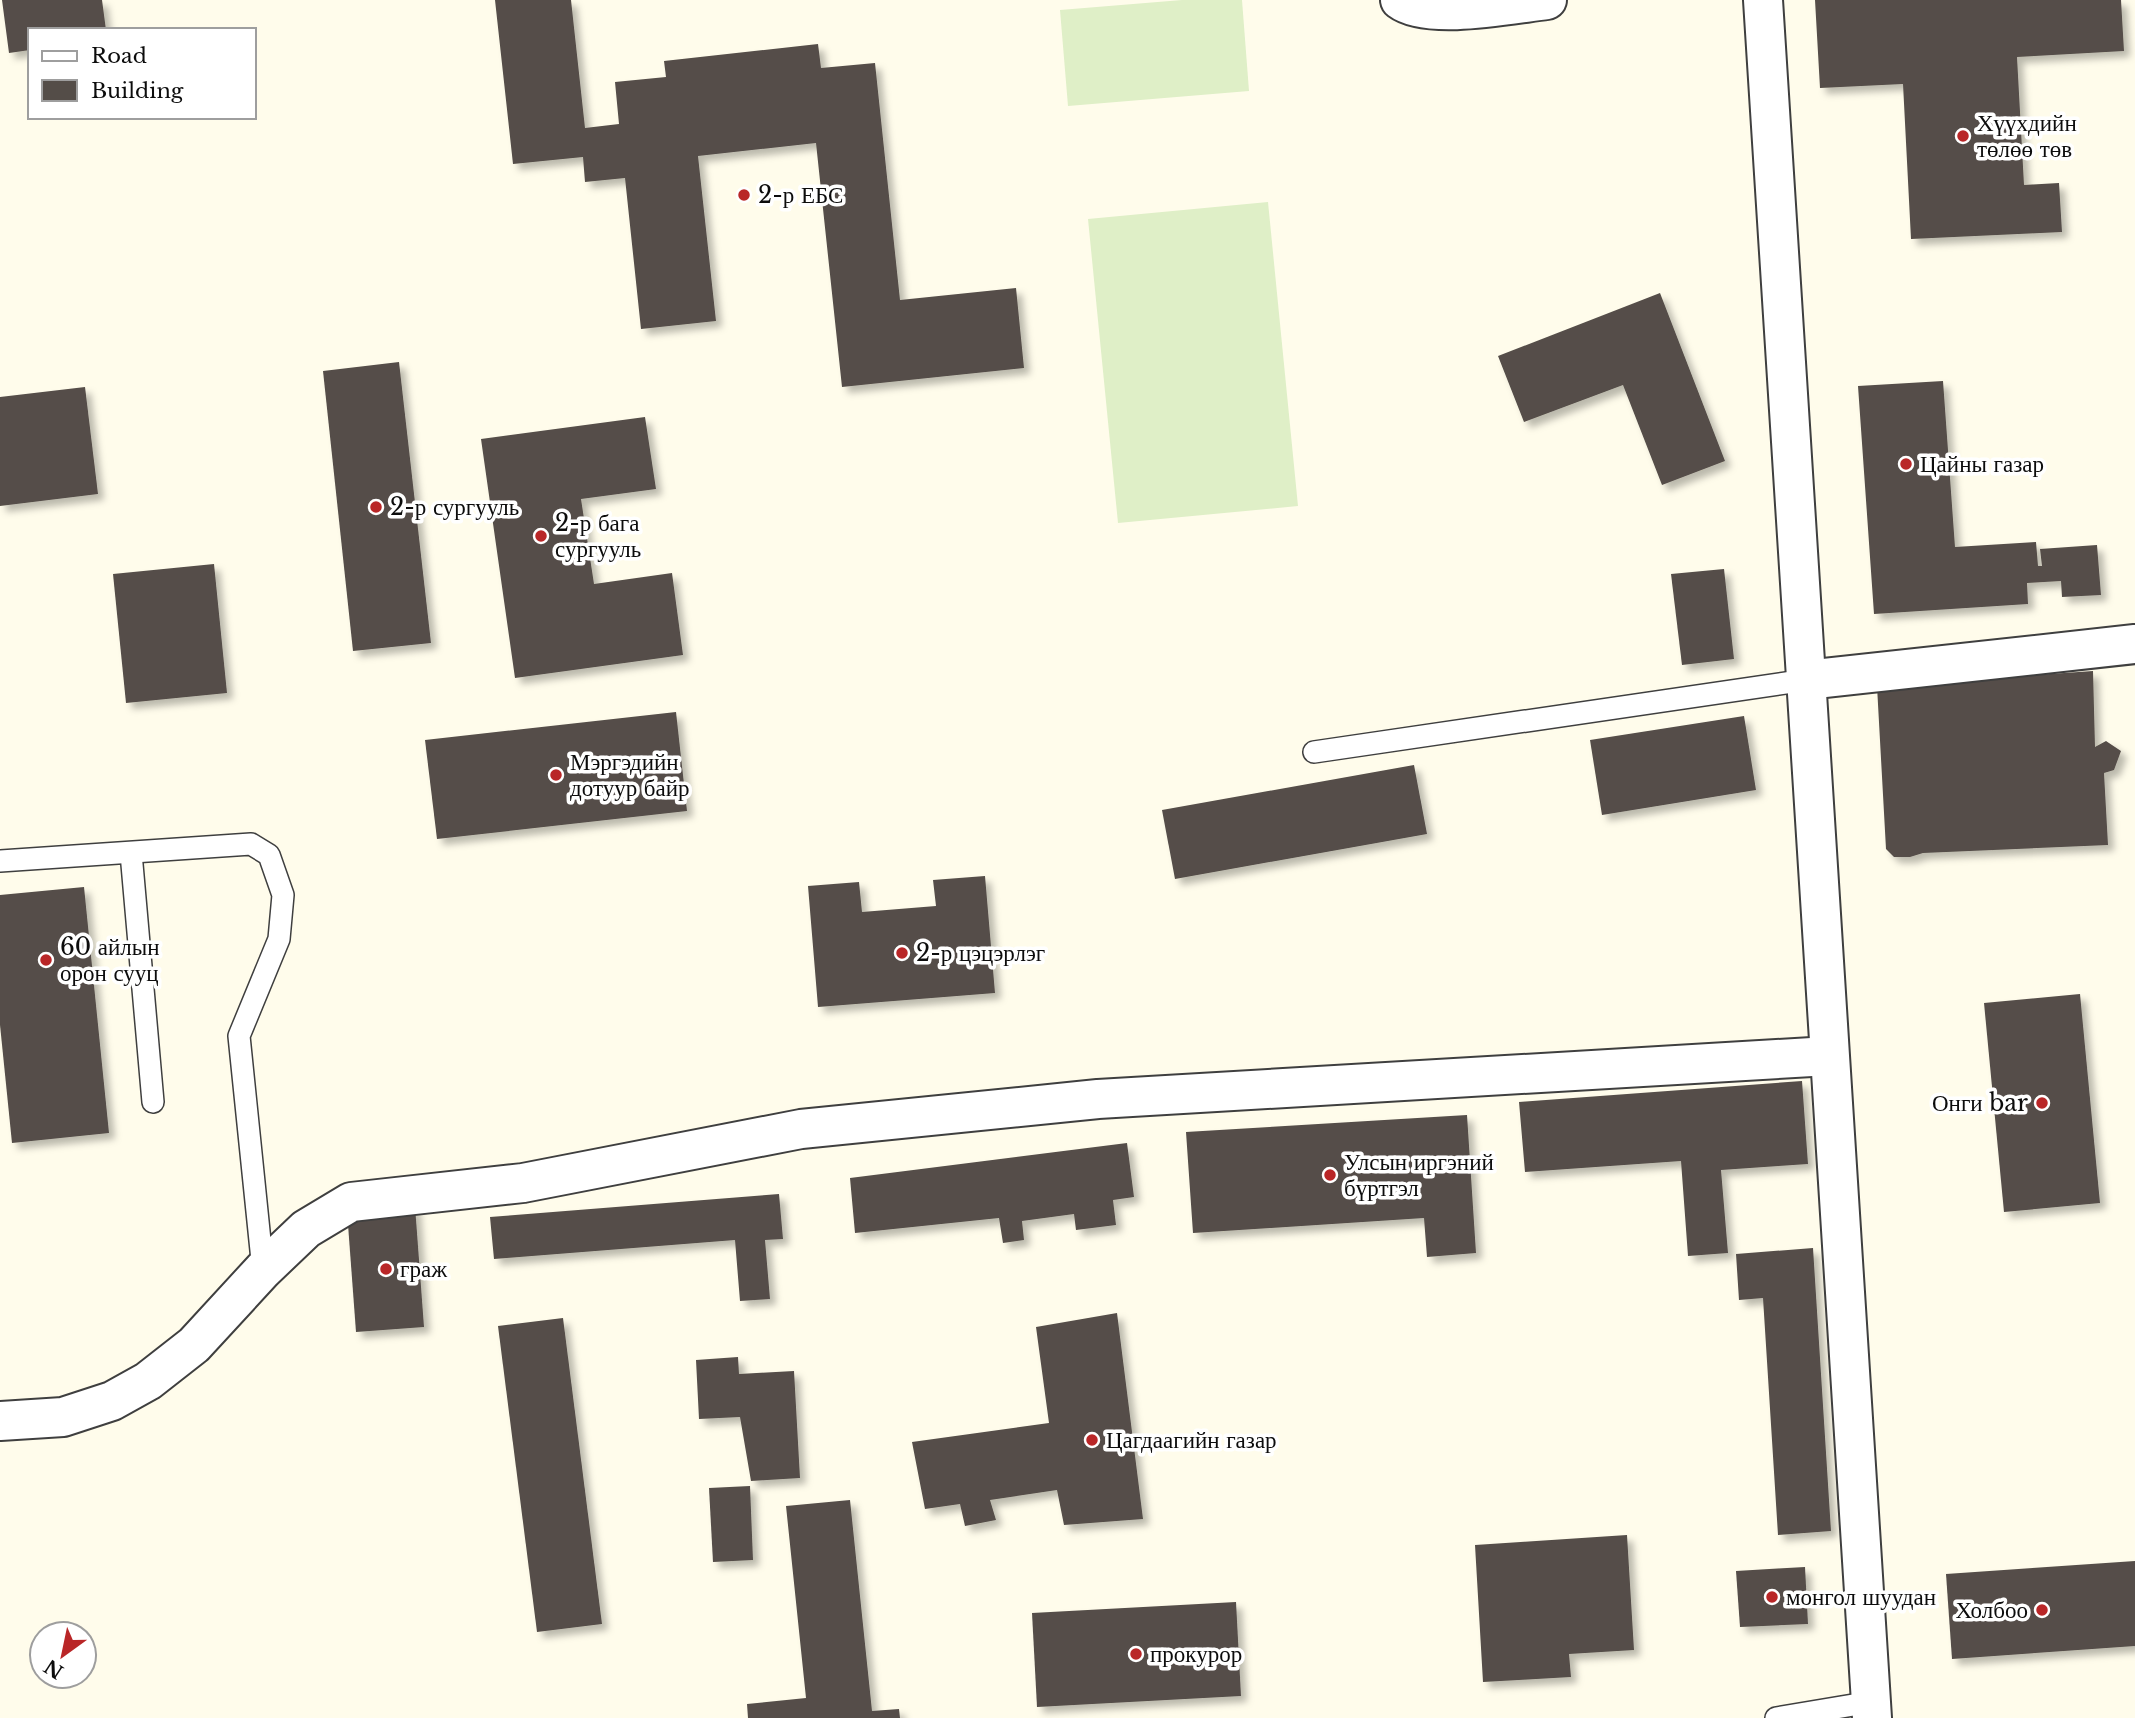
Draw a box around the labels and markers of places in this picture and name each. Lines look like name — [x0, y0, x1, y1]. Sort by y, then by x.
place label: Хүүхдийн төлөө төв — [1977, 109, 2077, 163]
marker: Хүүхдийн төлөө төв — [1955, 128, 1971, 144]
place label: 2-р ЕБС — [758, 181, 843, 209]
marker: 2-р ЕБС — [736, 187, 752, 203]
place label: Цайны газар — [1920, 450, 2044, 478]
marker: Цайны газар — [1898, 456, 1914, 472]
place label: 2-р сургууль — [390, 493, 519, 521]
marker: 2-р сургууль — [368, 499, 384, 515]
place label: 2-р бага сургууль — [555, 509, 641, 563]
marker: 2-р бага сургууль — [533, 528, 549, 544]
place label: Мэргэдийн дотуур байр — [570, 748, 689, 802]
marker: Мэргэдийн дотуур байр — [548, 767, 564, 783]
place label: 60 айлын орон сууц — [60, 933, 160, 987]
place label: 2-р цэцэрлэг — [916, 939, 1045, 967]
marker: 2-р цэцэрлэг — [894, 945, 910, 961]
marker: 60 айлын орон сууц — [38, 952, 54, 968]
place label: Онги bar — [1932, 1089, 2028, 1117]
marker: Онги bar — [2034, 1095, 2050, 1111]
place label: Улсын иргэний бүртгэл — [1344, 1148, 1494, 1202]
marker: Улсын иргэний бүртгэл — [1322, 1167, 1338, 1183]
place label: граж — [400, 1255, 447, 1283]
marker: граж — [378, 1261, 394, 1277]
place label: Цагдаагийн газар — [1106, 1426, 1277, 1454]
marker: Цагдаагийн газар — [1084, 1432, 1100, 1448]
place label: монгол шуудан — [1786, 1583, 1936, 1611]
marker: монгол шуудан — [1764, 1589, 1780, 1605]
place label: Холбоо — [1955, 1596, 2028, 1624]
marker: Холбоо — [2034, 1602, 2050, 1618]
place label: прокурор — [1150, 1640, 1242, 1668]
marker: прокурор — [1128, 1646, 1144, 1662]

